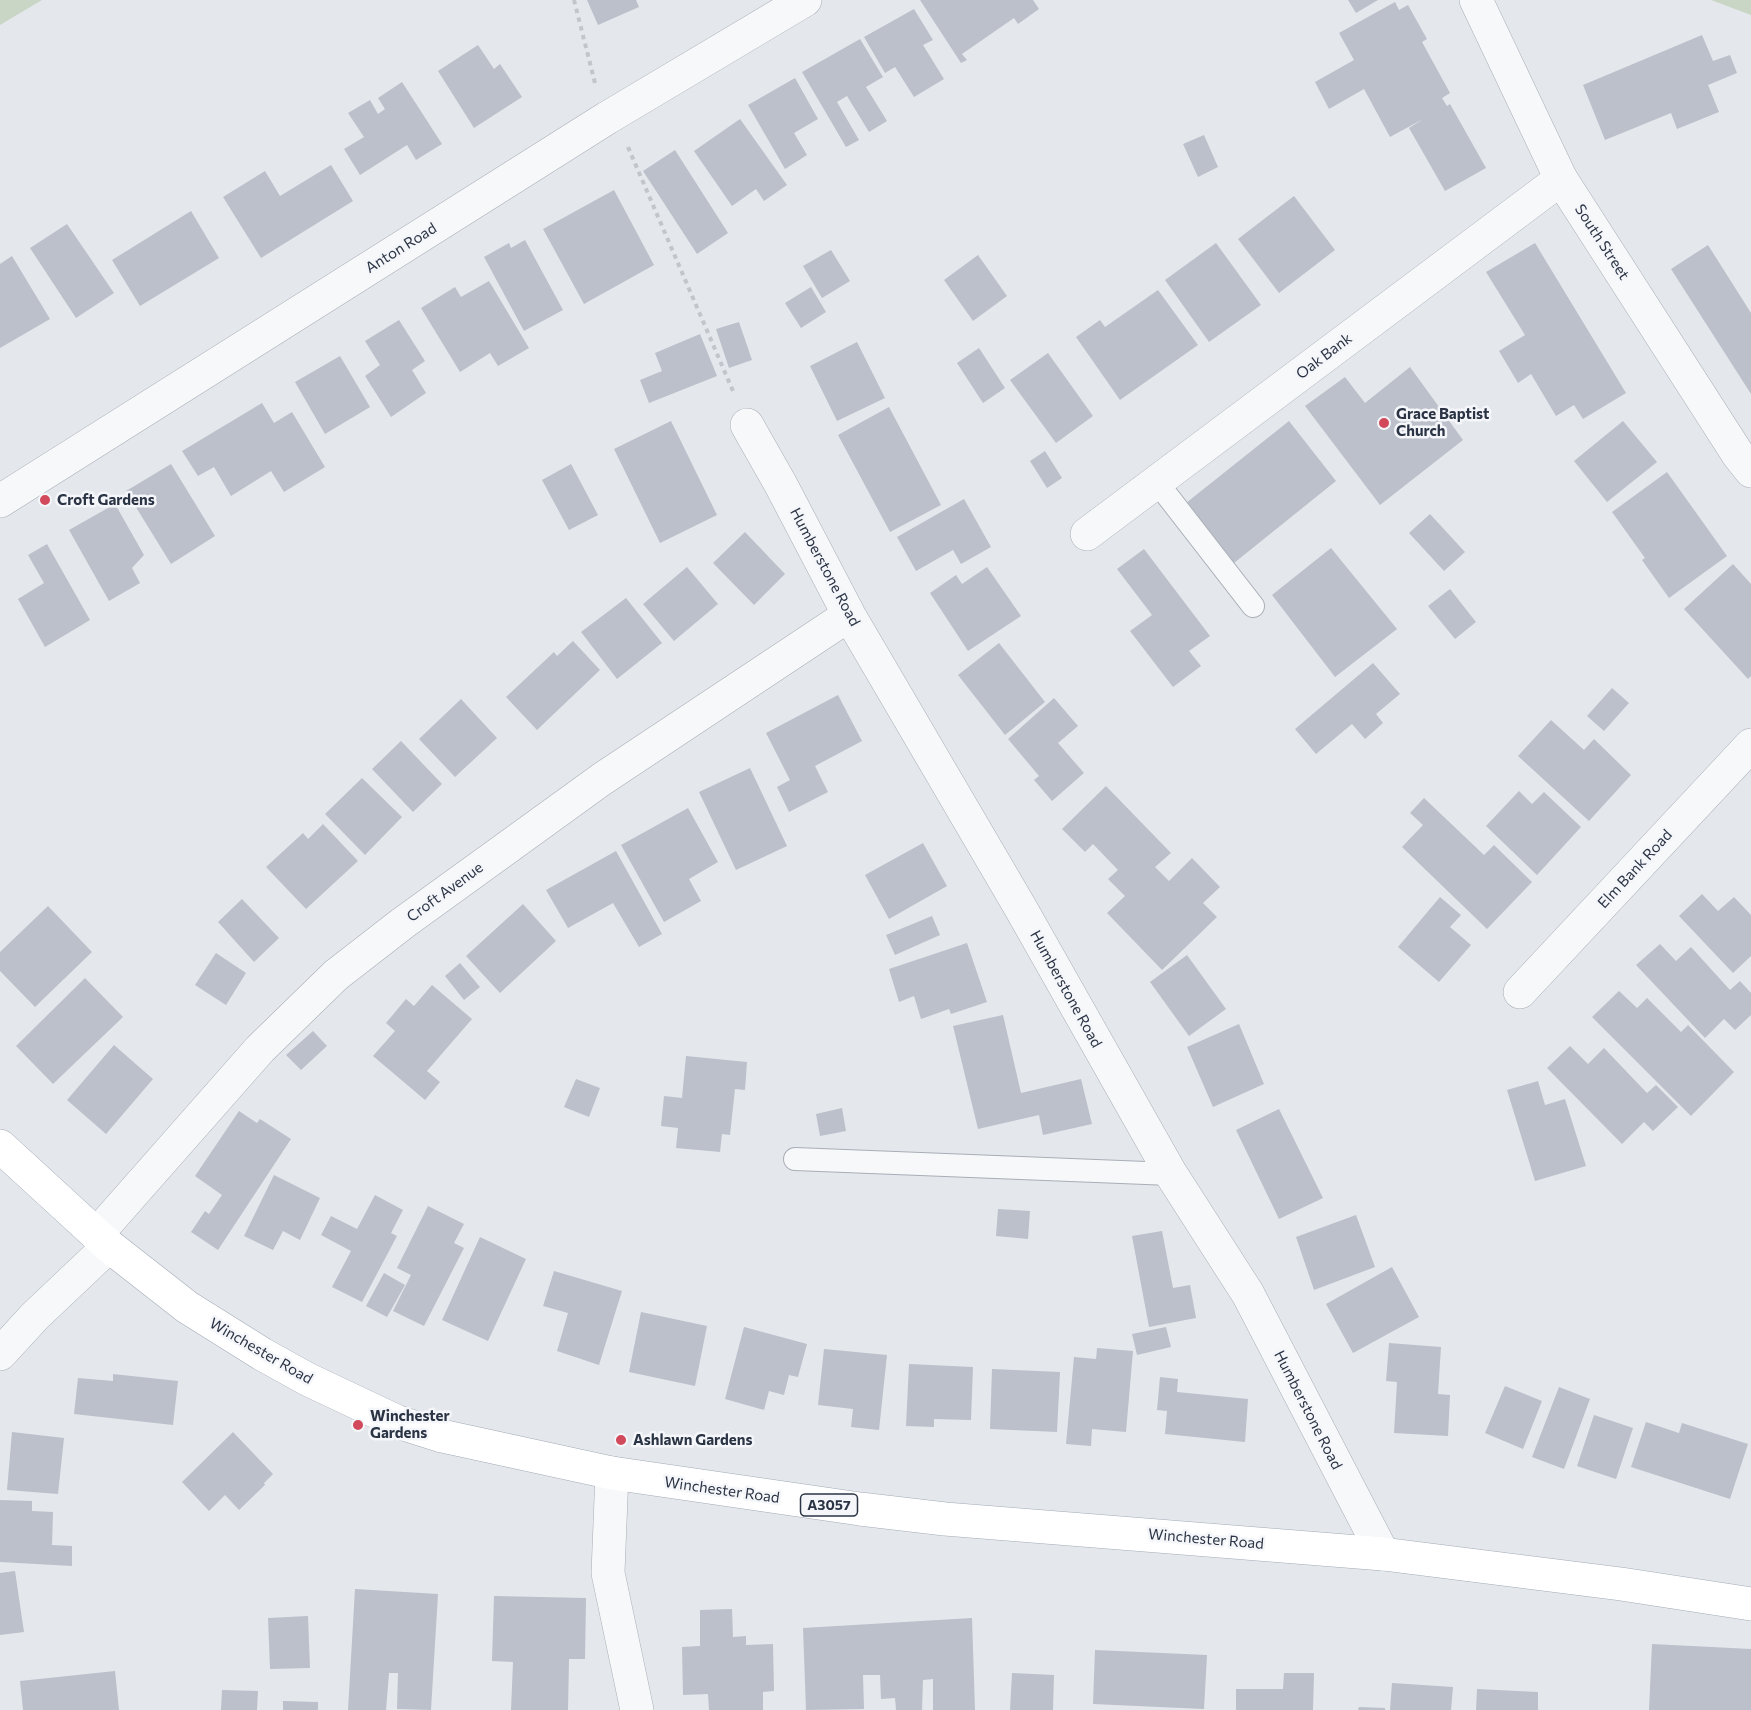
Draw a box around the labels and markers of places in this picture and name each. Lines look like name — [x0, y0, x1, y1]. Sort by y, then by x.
place label: Grace Baptist Church — [1396, 405, 1489, 440]
marker: Grace Baptist Church — [1377, 416, 1391, 430]
place label: Croft Gardens — [57, 491, 155, 509]
marker: Croft Gardens — [38, 493, 52, 507]
place label: Winchester Gardens — [370, 1407, 450, 1442]
marker: Winchester Gardens — [351, 1418, 365, 1432]
place label: Ashlawn Gardens — [633, 1431, 752, 1449]
marker: Ashlawn Gardens — [614, 1433, 628, 1447]

